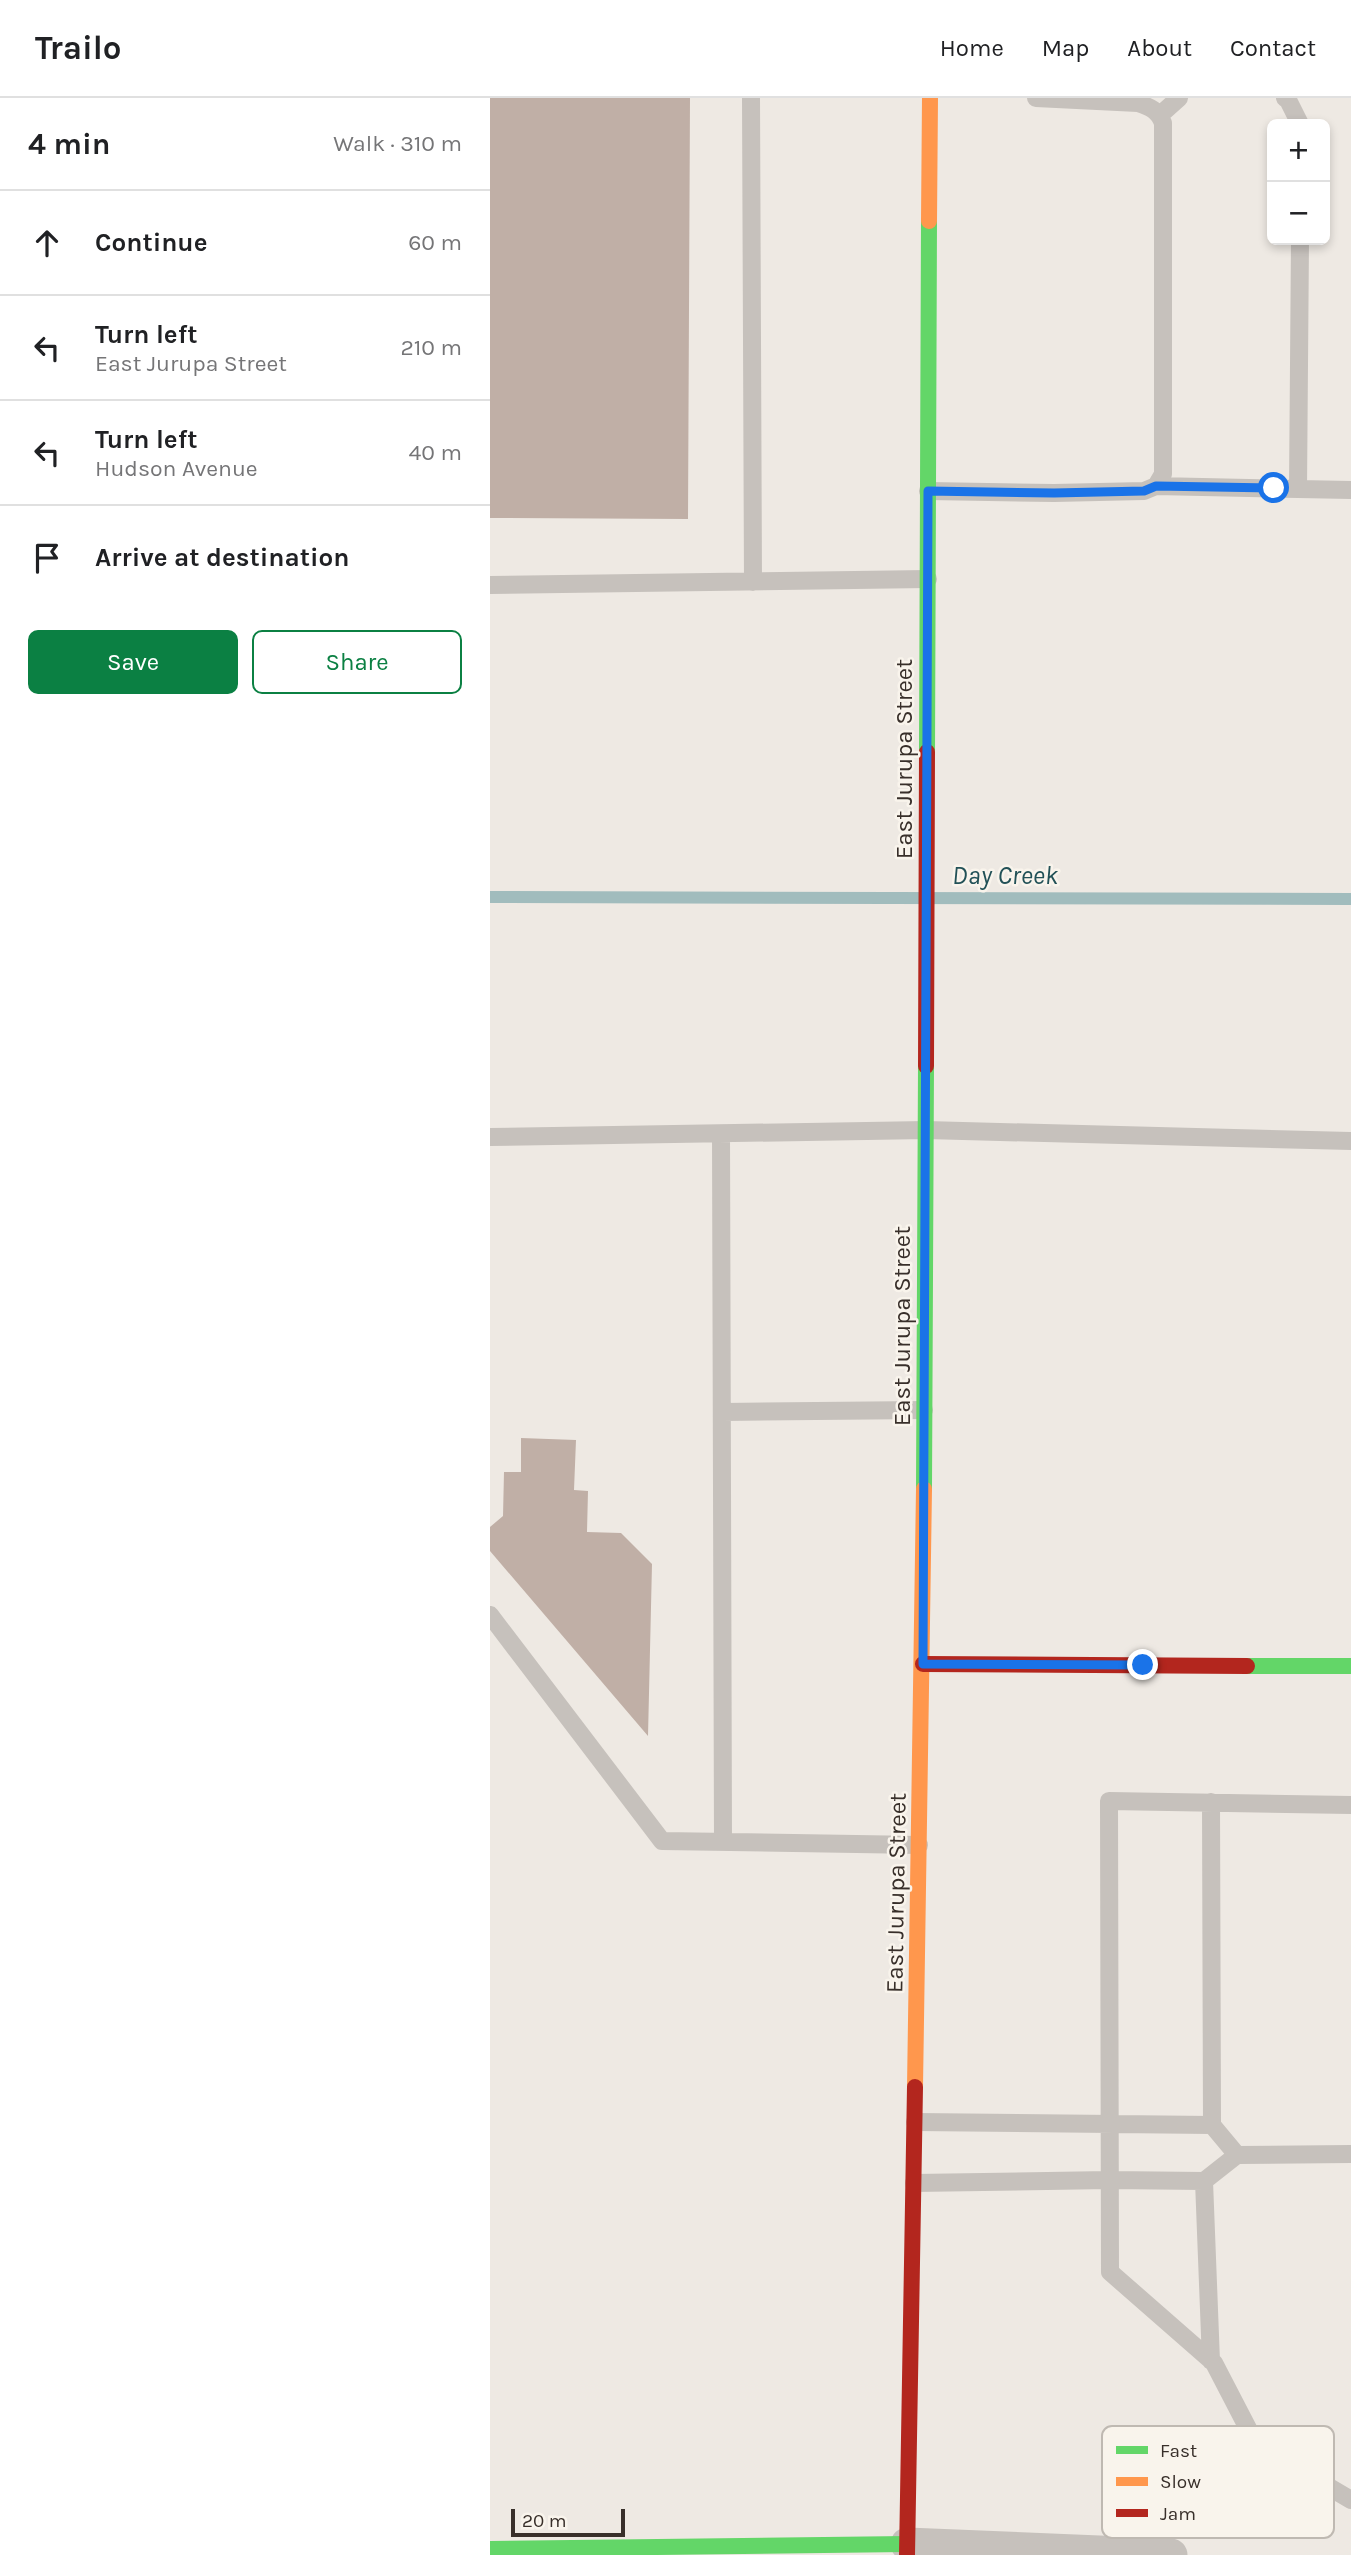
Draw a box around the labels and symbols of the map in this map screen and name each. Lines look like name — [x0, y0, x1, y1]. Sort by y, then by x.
route start — [1258, 472, 1289, 503]
street label: East Jurupa Street — [890, 659, 918, 859]
water label: Day Creek — [952, 860, 1059, 891]
street label: East Jurupa Street — [888, 1226, 916, 1426]
route end — [1127, 1649, 1158, 1680]
street label: East Jurupa Street — [880, 1793, 912, 1993]
legend — [1102, 2426, 1334, 2538]
text: Fast — [1160, 2440, 1197, 2462]
text: Slow — [1160, 2471, 1201, 2493]
text: Jam — [1160, 2503, 1196, 2525]
scale bar — [511, 2506, 625, 2538]

